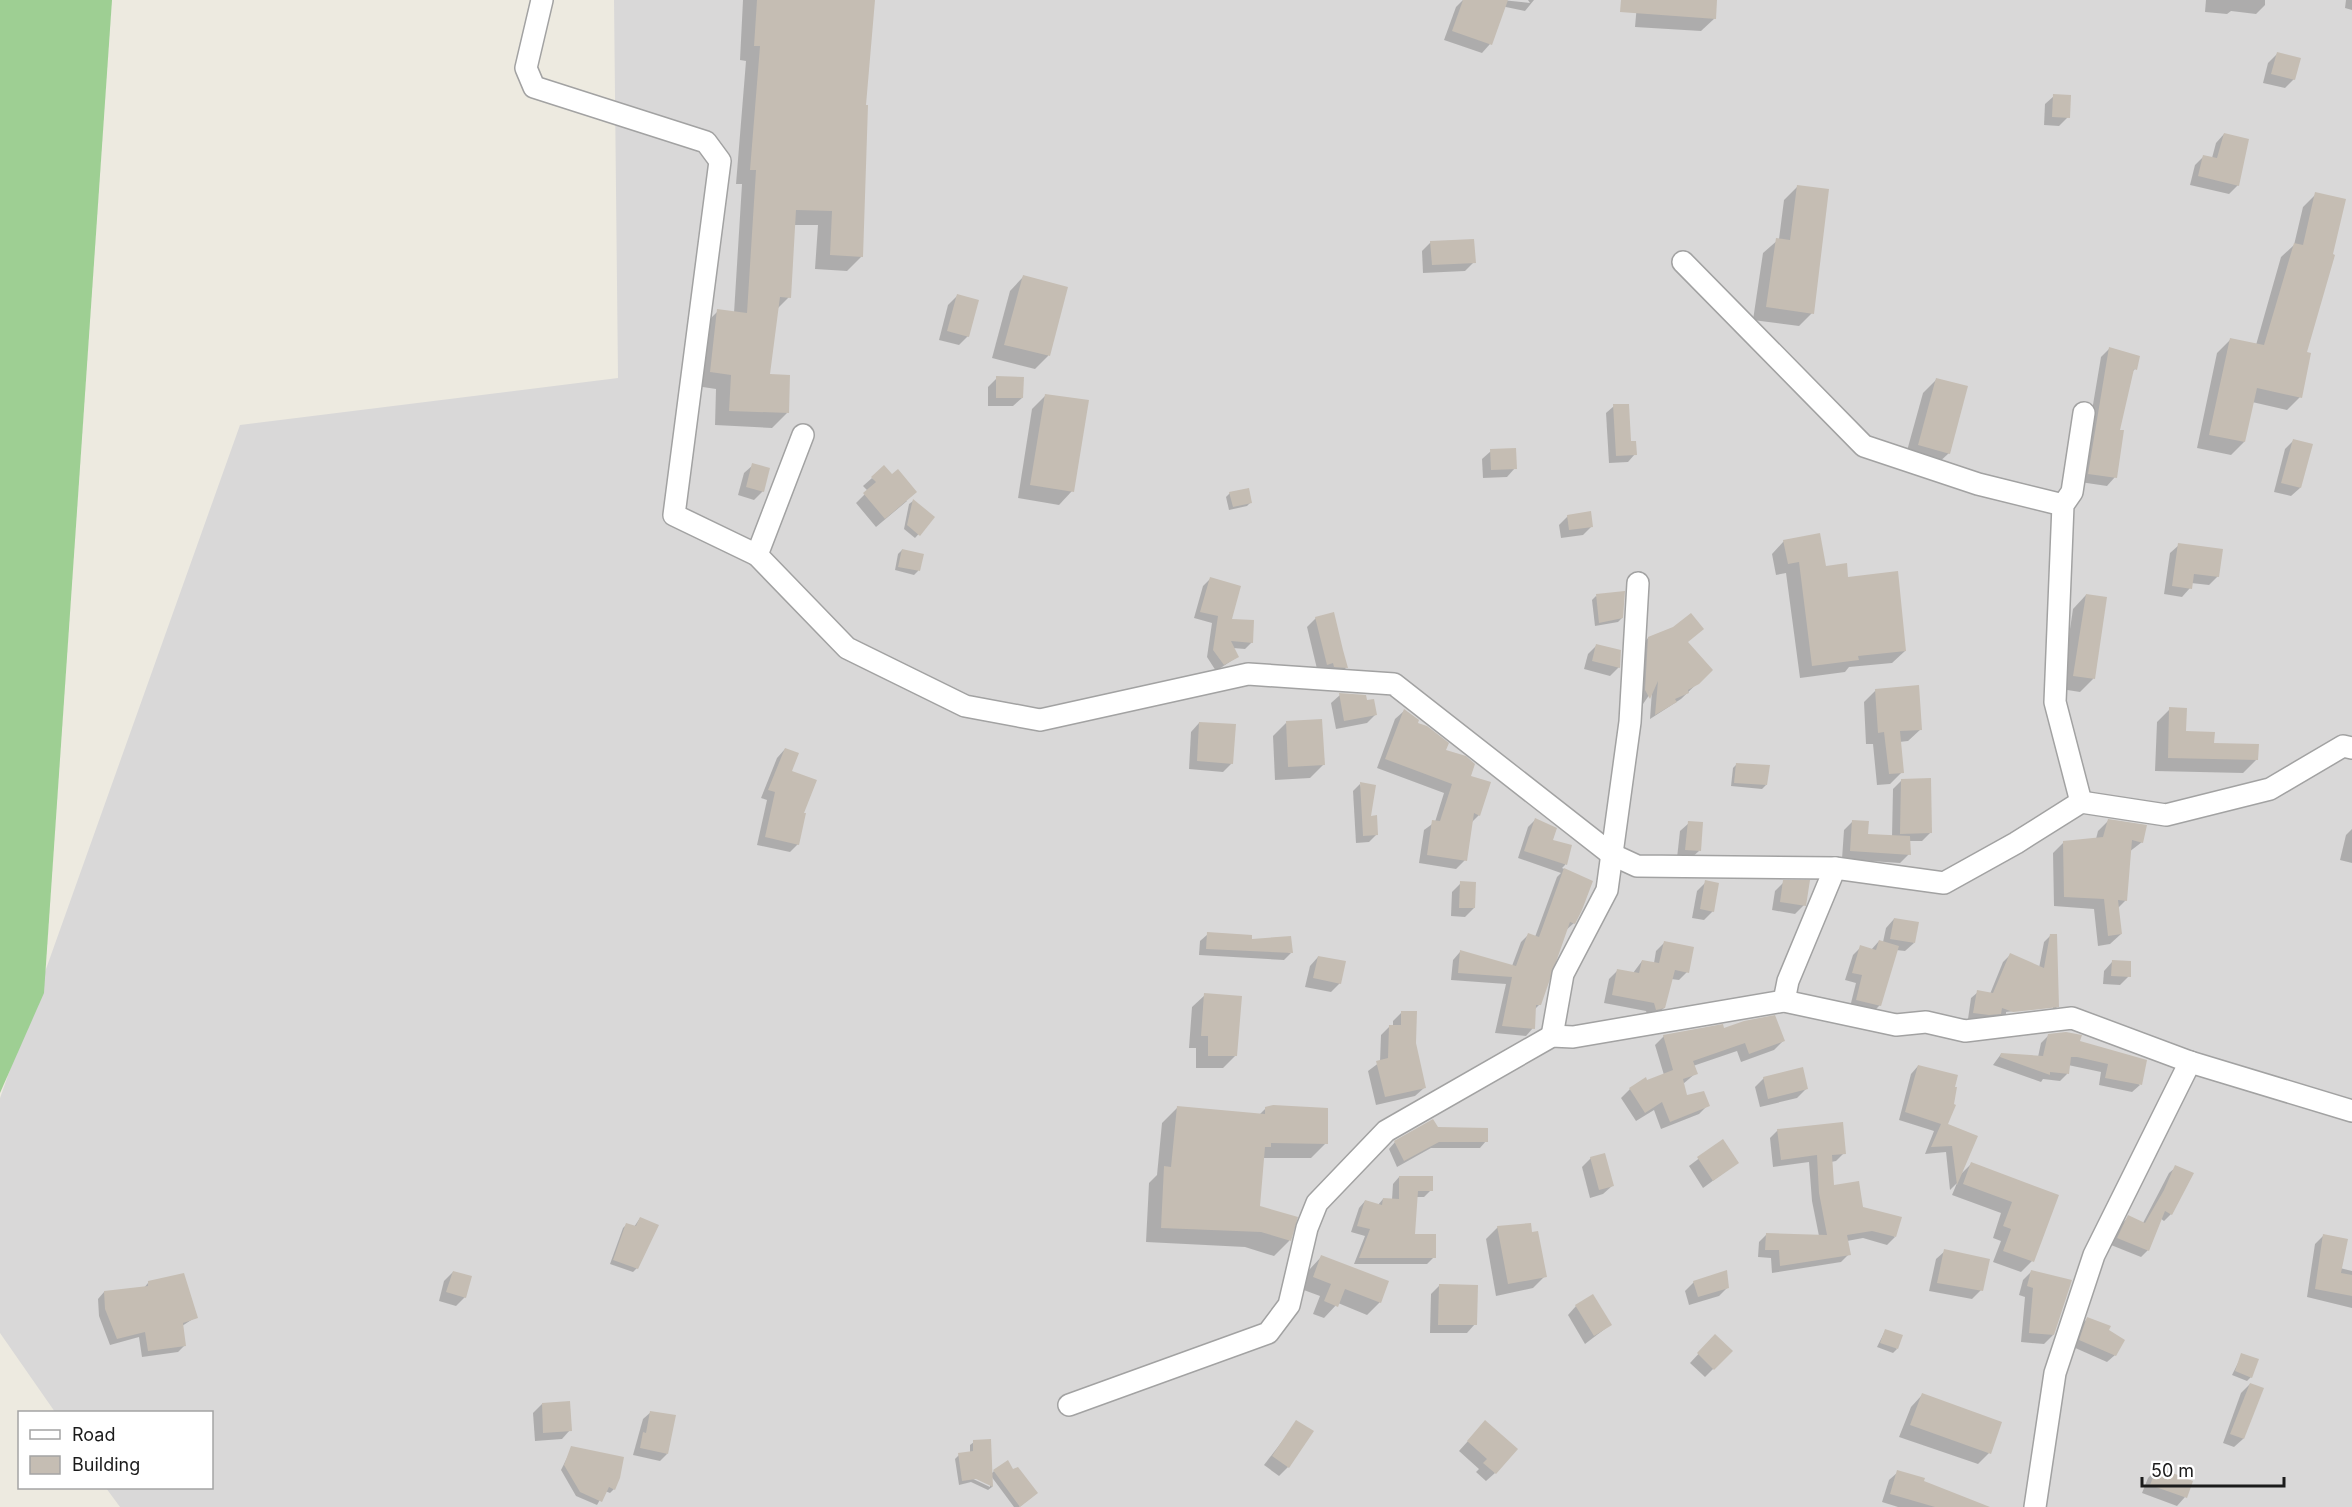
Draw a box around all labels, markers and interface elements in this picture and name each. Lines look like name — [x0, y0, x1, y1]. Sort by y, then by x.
legend — [18, 1411, 213, 1489]
text: Road — [72, 1424, 115, 1445]
scale bar — [2142, 1450, 2284, 1488]
text: Building — [72, 1454, 140, 1475]
text: 50 m — [2151, 1460, 2194, 1481]

